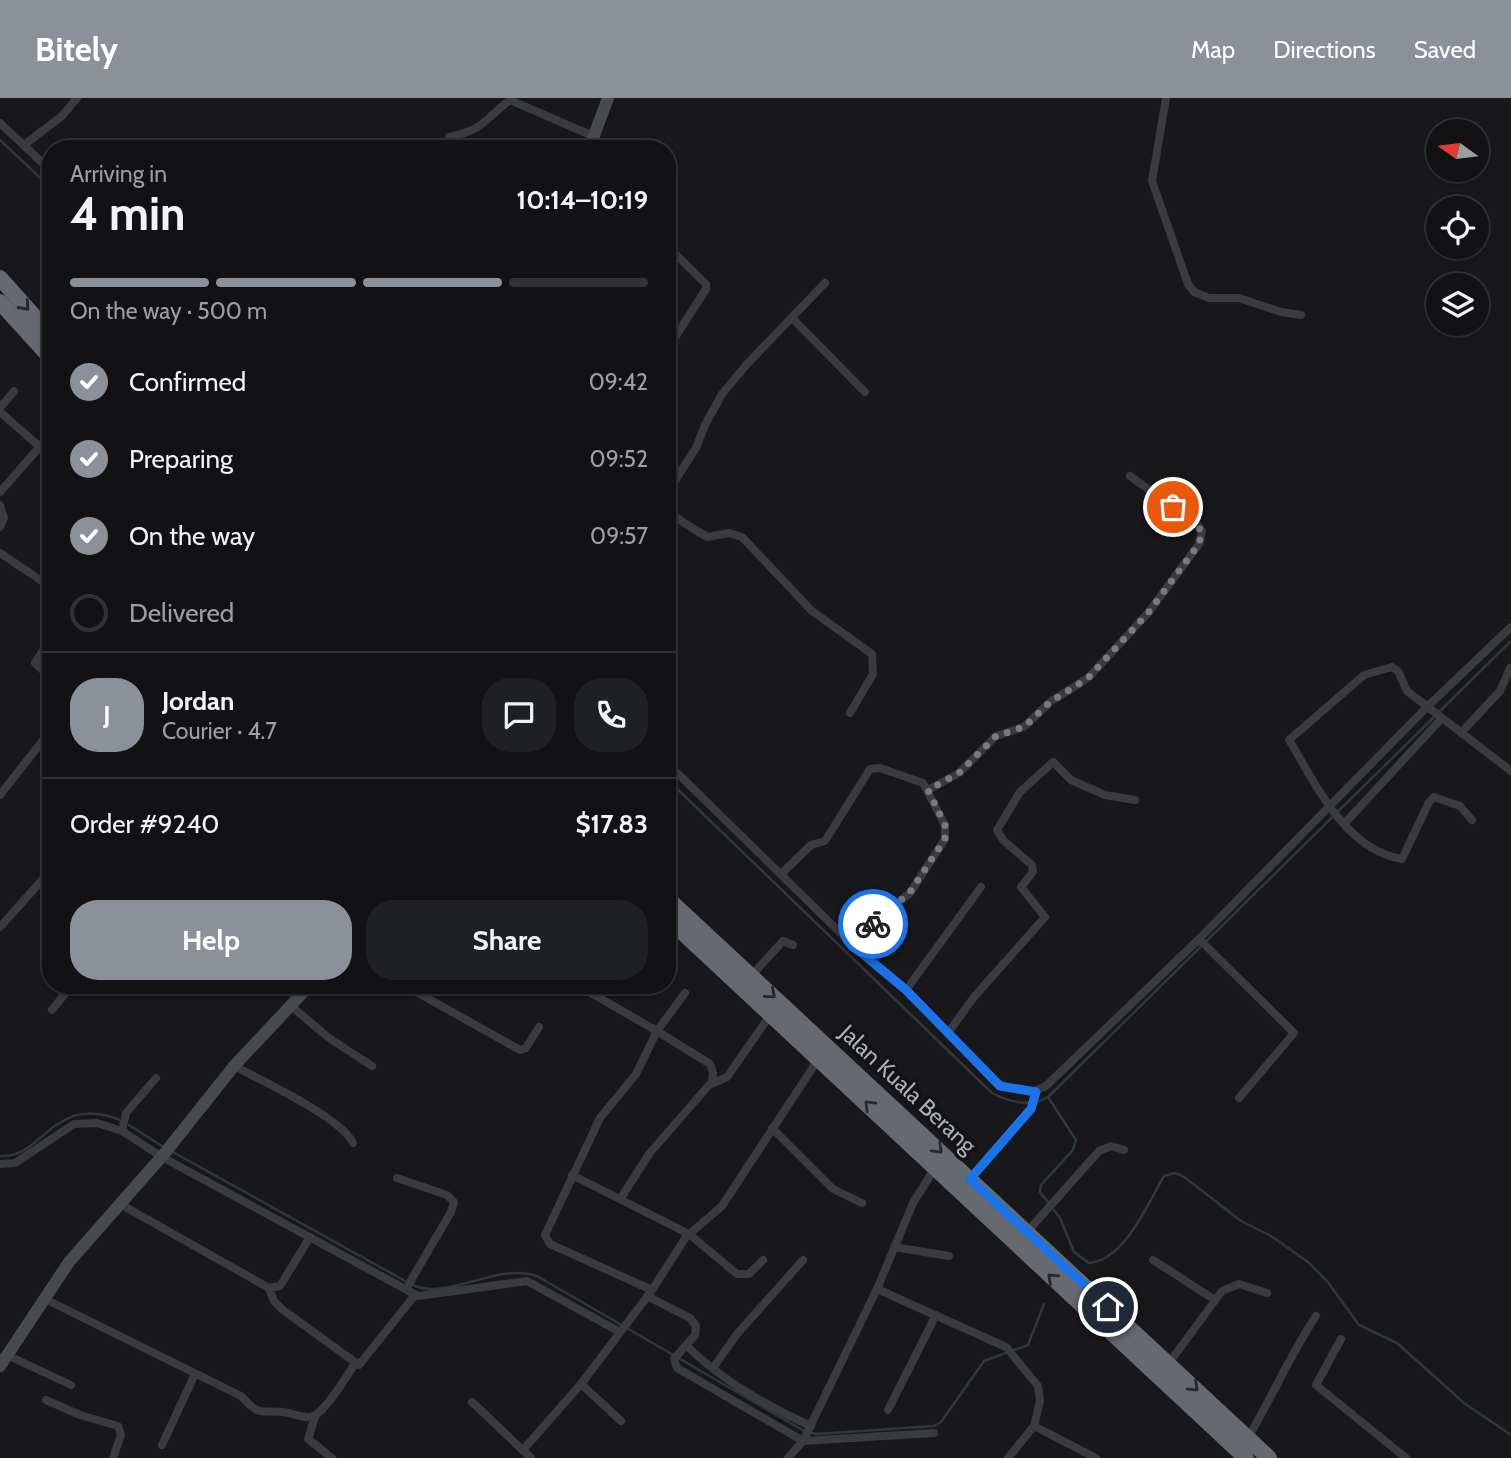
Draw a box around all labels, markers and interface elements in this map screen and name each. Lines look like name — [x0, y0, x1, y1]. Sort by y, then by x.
text: Bitely — [35, 29, 118, 69]
text: Map — [1191, 35, 1235, 64]
text: Directions — [1273, 35, 1376, 64]
text: Saved — [1414, 35, 1476, 64]
north arrow — [1426, 119, 1489, 182]
map controls — [1426, 119, 1489, 336]
text: Arriving in — [70, 160, 167, 188]
text: 10:14–10:19 — [517, 184, 648, 216]
text: 4 min — [70, 186, 185, 242]
button: locate — [1426, 196, 1489, 259]
button: layers — [1426, 273, 1489, 336]
text: On the way · 500 m — [70, 297, 267, 325]
one-way arrow — [17, 298, 29, 311]
icon: check — [70, 363, 108, 401]
text: Confirmed — [129, 366, 246, 398]
text: 09:42 — [589, 368, 648, 396]
icon: check — [70, 440, 108, 478]
text: Preparing — [129, 443, 233, 475]
text: 09:52 — [590, 445, 648, 473]
pin — [1143, 477, 1203, 537]
icon: bag — [1154, 488, 1192, 526]
icon: check — [70, 517, 108, 555]
text: On the way — [129, 520, 255, 552]
text: 09:57 — [590, 522, 648, 550]
text: Delivered — [129, 597, 234, 629]
button: chat — [482, 678, 556, 752]
button: phone — [574, 678, 648, 752]
text: Jordan — [162, 685, 234, 717]
text: J — [103, 699, 111, 731]
text: Courier · 4.7 — [162, 717, 277, 745]
text: Order #9240 — [70, 808, 219, 840]
text: $17.83 — [575, 808, 648, 840]
courier — [838, 889, 908, 959]
button: Help — [70, 900, 352, 980]
button: Share — [366, 900, 648, 980]
icon: bike — [854, 905, 892, 943]
one-way arrow — [763, 986, 776, 998]
street label: Jalan Kuala Berang — [833, 1018, 982, 1160]
one-way arrow — [864, 1101, 877, 1114]
one-way arrow — [930, 1140, 943, 1153]
one-way arrow — [1047, 1274, 1060, 1286]
pin — [1078, 1277, 1138, 1337]
icon: home — [1089, 1288, 1127, 1326]
one-way arrow — [1186, 1379, 1199, 1391]

